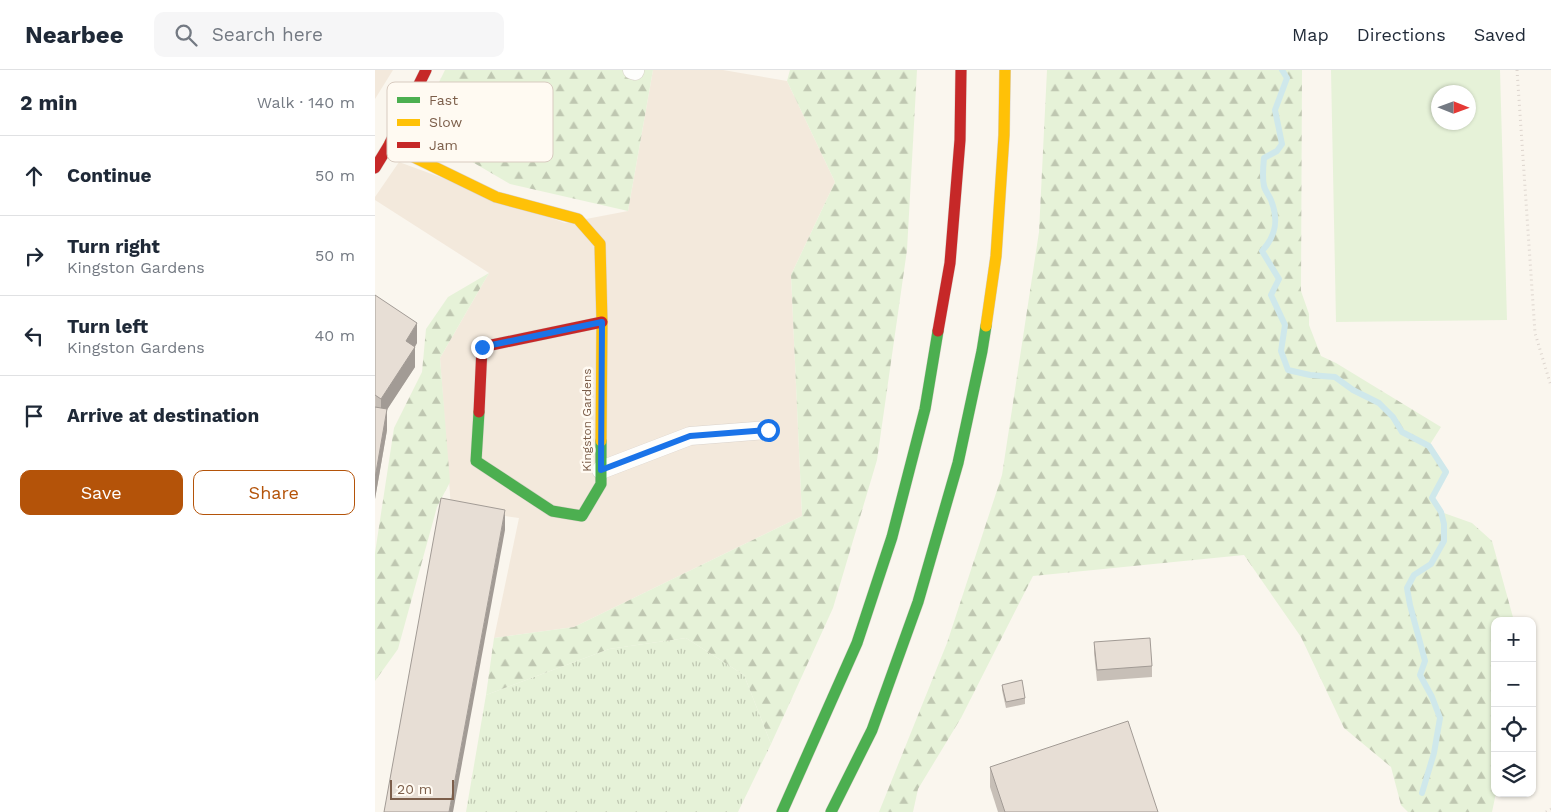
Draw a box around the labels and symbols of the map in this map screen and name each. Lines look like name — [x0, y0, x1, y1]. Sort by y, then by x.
legend — [387, 82, 553, 162]
north arrow — [1431, 85, 1476, 130]
text: Fast — [429, 92, 458, 108]
text: Slow — [429, 114, 462, 130]
text: Jam — [429, 137, 458, 153]
route end — [471, 336, 494, 359]
street label: Kingston Gardens — [580, 368, 594, 472]
route start — [757, 419, 780, 442]
scale bar — [390, 777, 454, 800]

